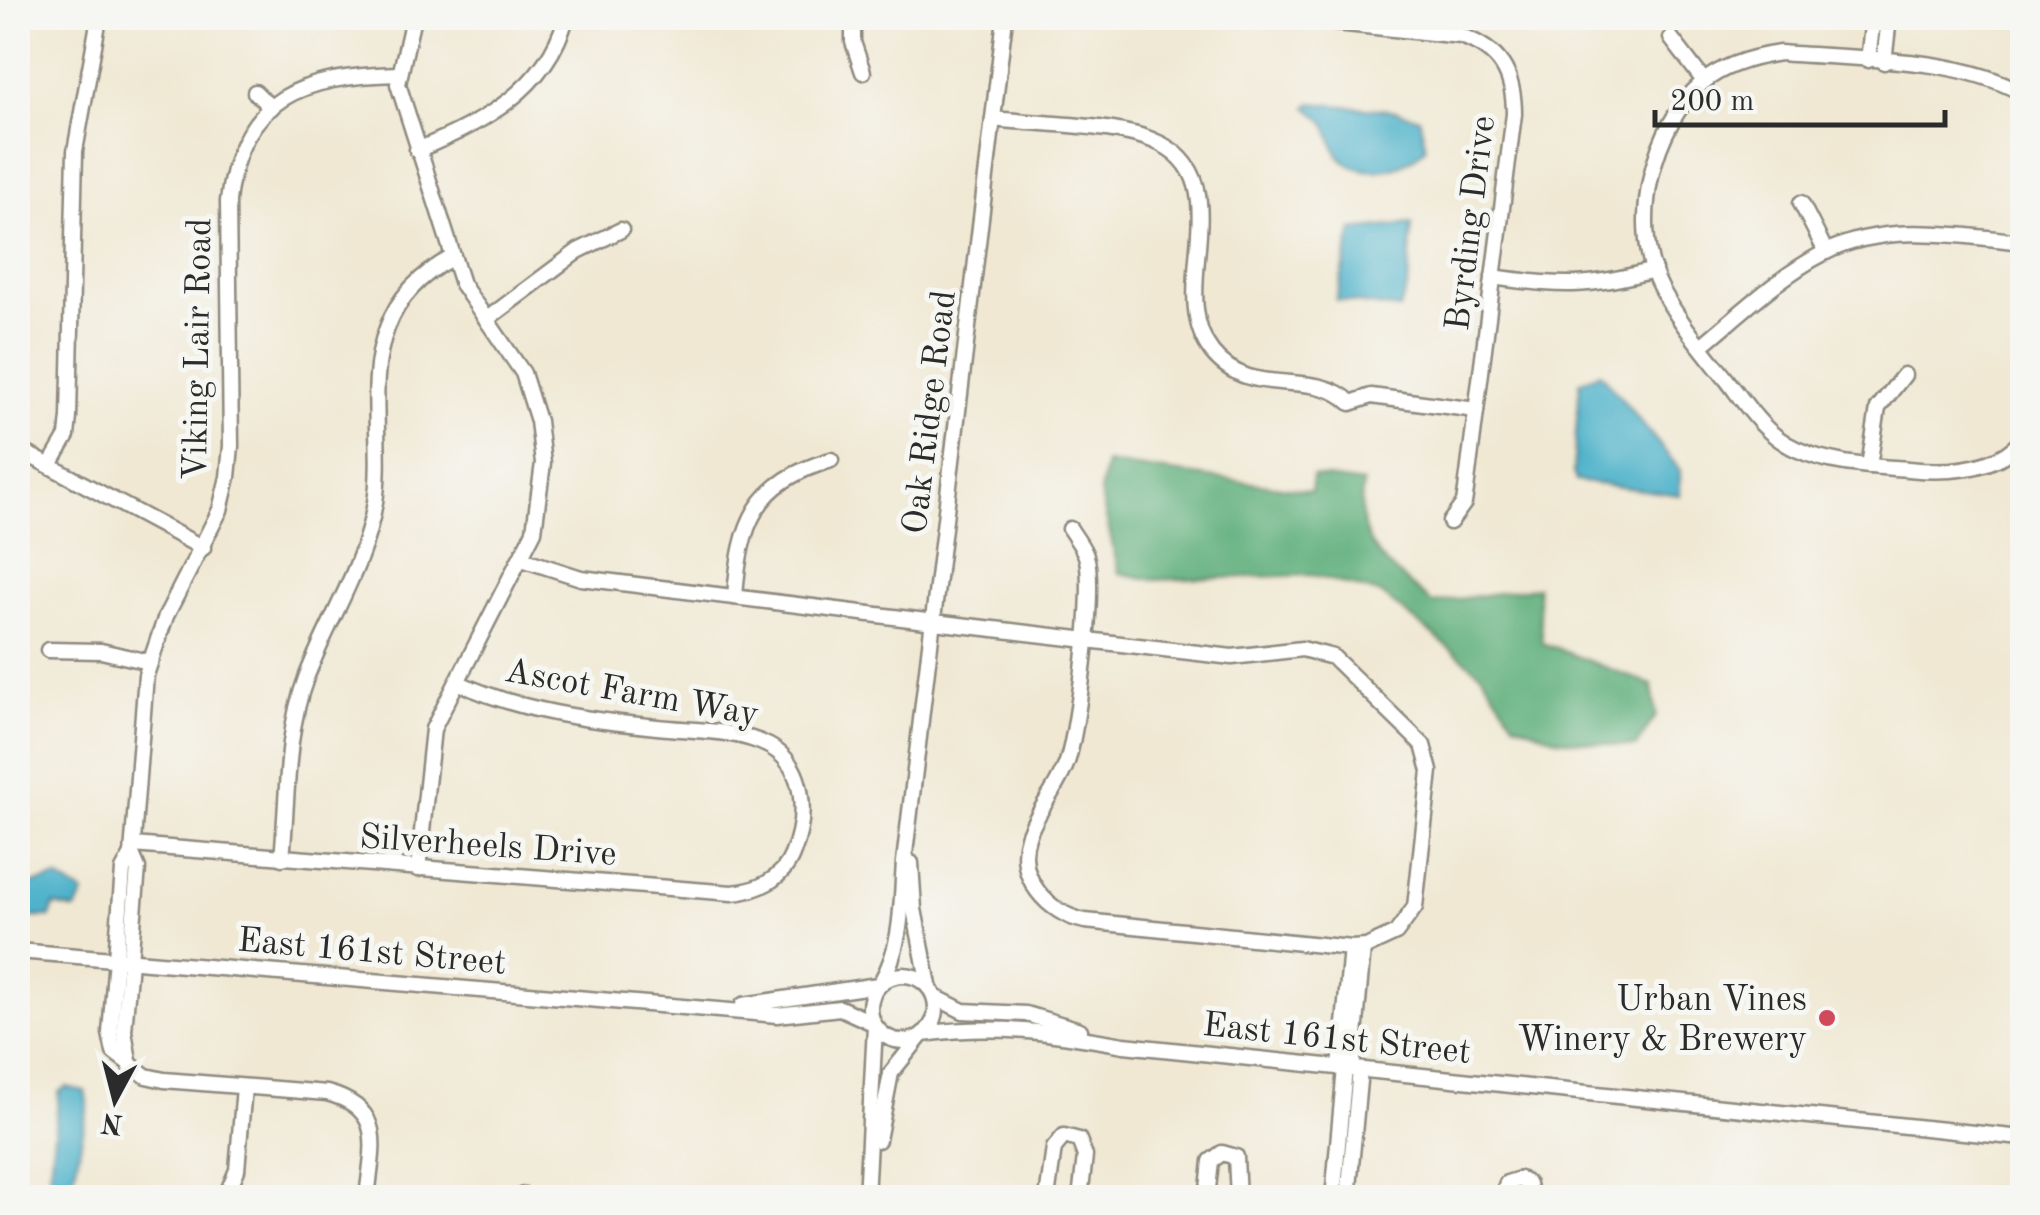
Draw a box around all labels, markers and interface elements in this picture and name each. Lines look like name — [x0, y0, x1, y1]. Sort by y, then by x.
scale bar — [1655, 65, 1945, 127]
text: 200 m — [1670, 87, 1754, 117]
street label: Byrding Drive — [1441, 114, 1502, 333]
street label: Viking Lair Road — [179, 218, 218, 481]
street label: Oak Ridge Road — [898, 288, 963, 536]
street label: Ascot Farm Way — [502, 654, 761, 733]
street label: Silverheels Drive — [358, 820, 618, 873]
street label: East 161st Street — [236, 923, 508, 982]
place label: Urban Vines Winery & Brewery — [1518, 983, 1807, 1058]
marker: Urban Vines Winery & Brewery — [1816, 1007, 1838, 1029]
street label: East 161st Street — [1201, 1008, 1473, 1071]
north arrow — [65, 1050, 165, 1150]
text: N — [99, 1107, 125, 1137]

